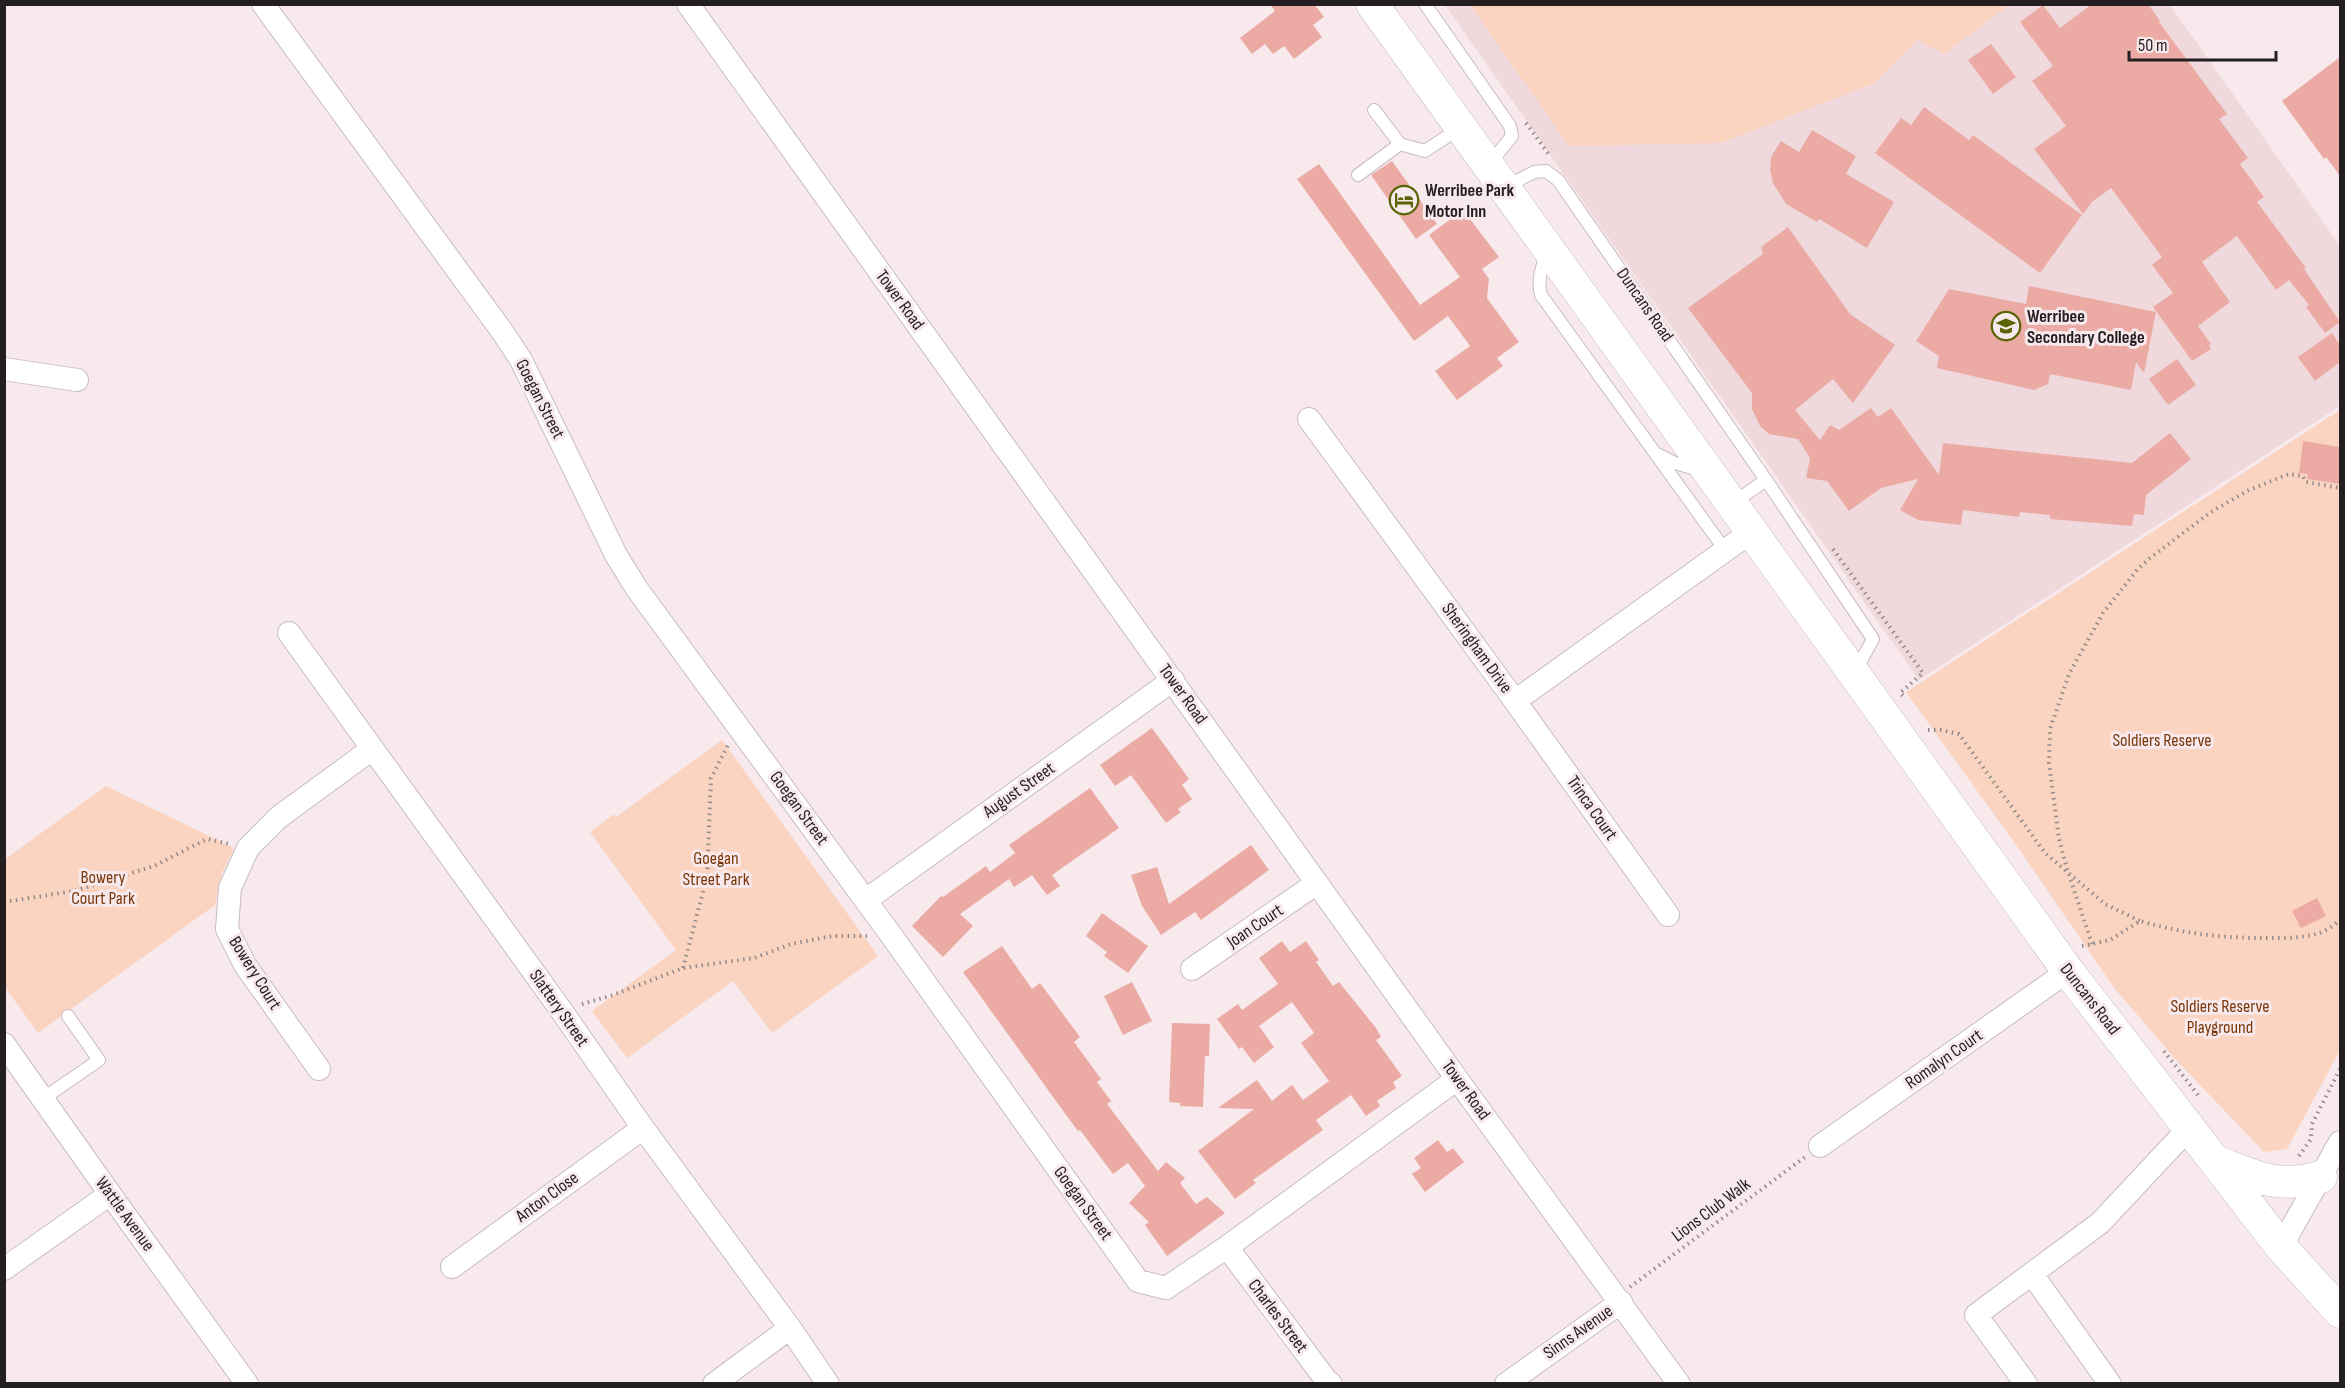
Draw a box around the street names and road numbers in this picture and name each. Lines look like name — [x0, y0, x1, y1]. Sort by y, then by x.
street label: Duncans Road — [1612, 264, 1678, 346]
street label: Tower Road — [871, 266, 929, 334]
street label: Goegan Street — [511, 356, 569, 443]
street label: Sheringham Drive — [1437, 599, 1517, 697]
street label: Tower Road — [1154, 660, 1212, 728]
street label: August Street — [978, 757, 1059, 823]
street label: Goegan Street — [765, 767, 833, 849]
street label: Trinca Court — [1562, 772, 1622, 844]
street label: Joan Court — [1222, 899, 1287, 953]
street label: Bowery Court — [224, 933, 286, 1014]
street label: Duncans Road — [2056, 959, 2124, 1039]
street label: Slattery Street — [525, 965, 593, 1051]
street label: Romalyn Court — [1901, 1024, 1987, 1093]
street label: Tower Road — [1437, 1056, 1495, 1124]
street label: Goegan Street — [1049, 1162, 1117, 1244]
street label: Anton Close — [511, 1167, 583, 1227]
street label: Wattle Avenue — [91, 1173, 159, 1255]
street label: Lions Club Walk — [1668, 1174, 1754, 1246]
street label: Charles Street — [1244, 1275, 1313, 1357]
street label: Sinns Avenue — [1539, 1301, 1617, 1363]

